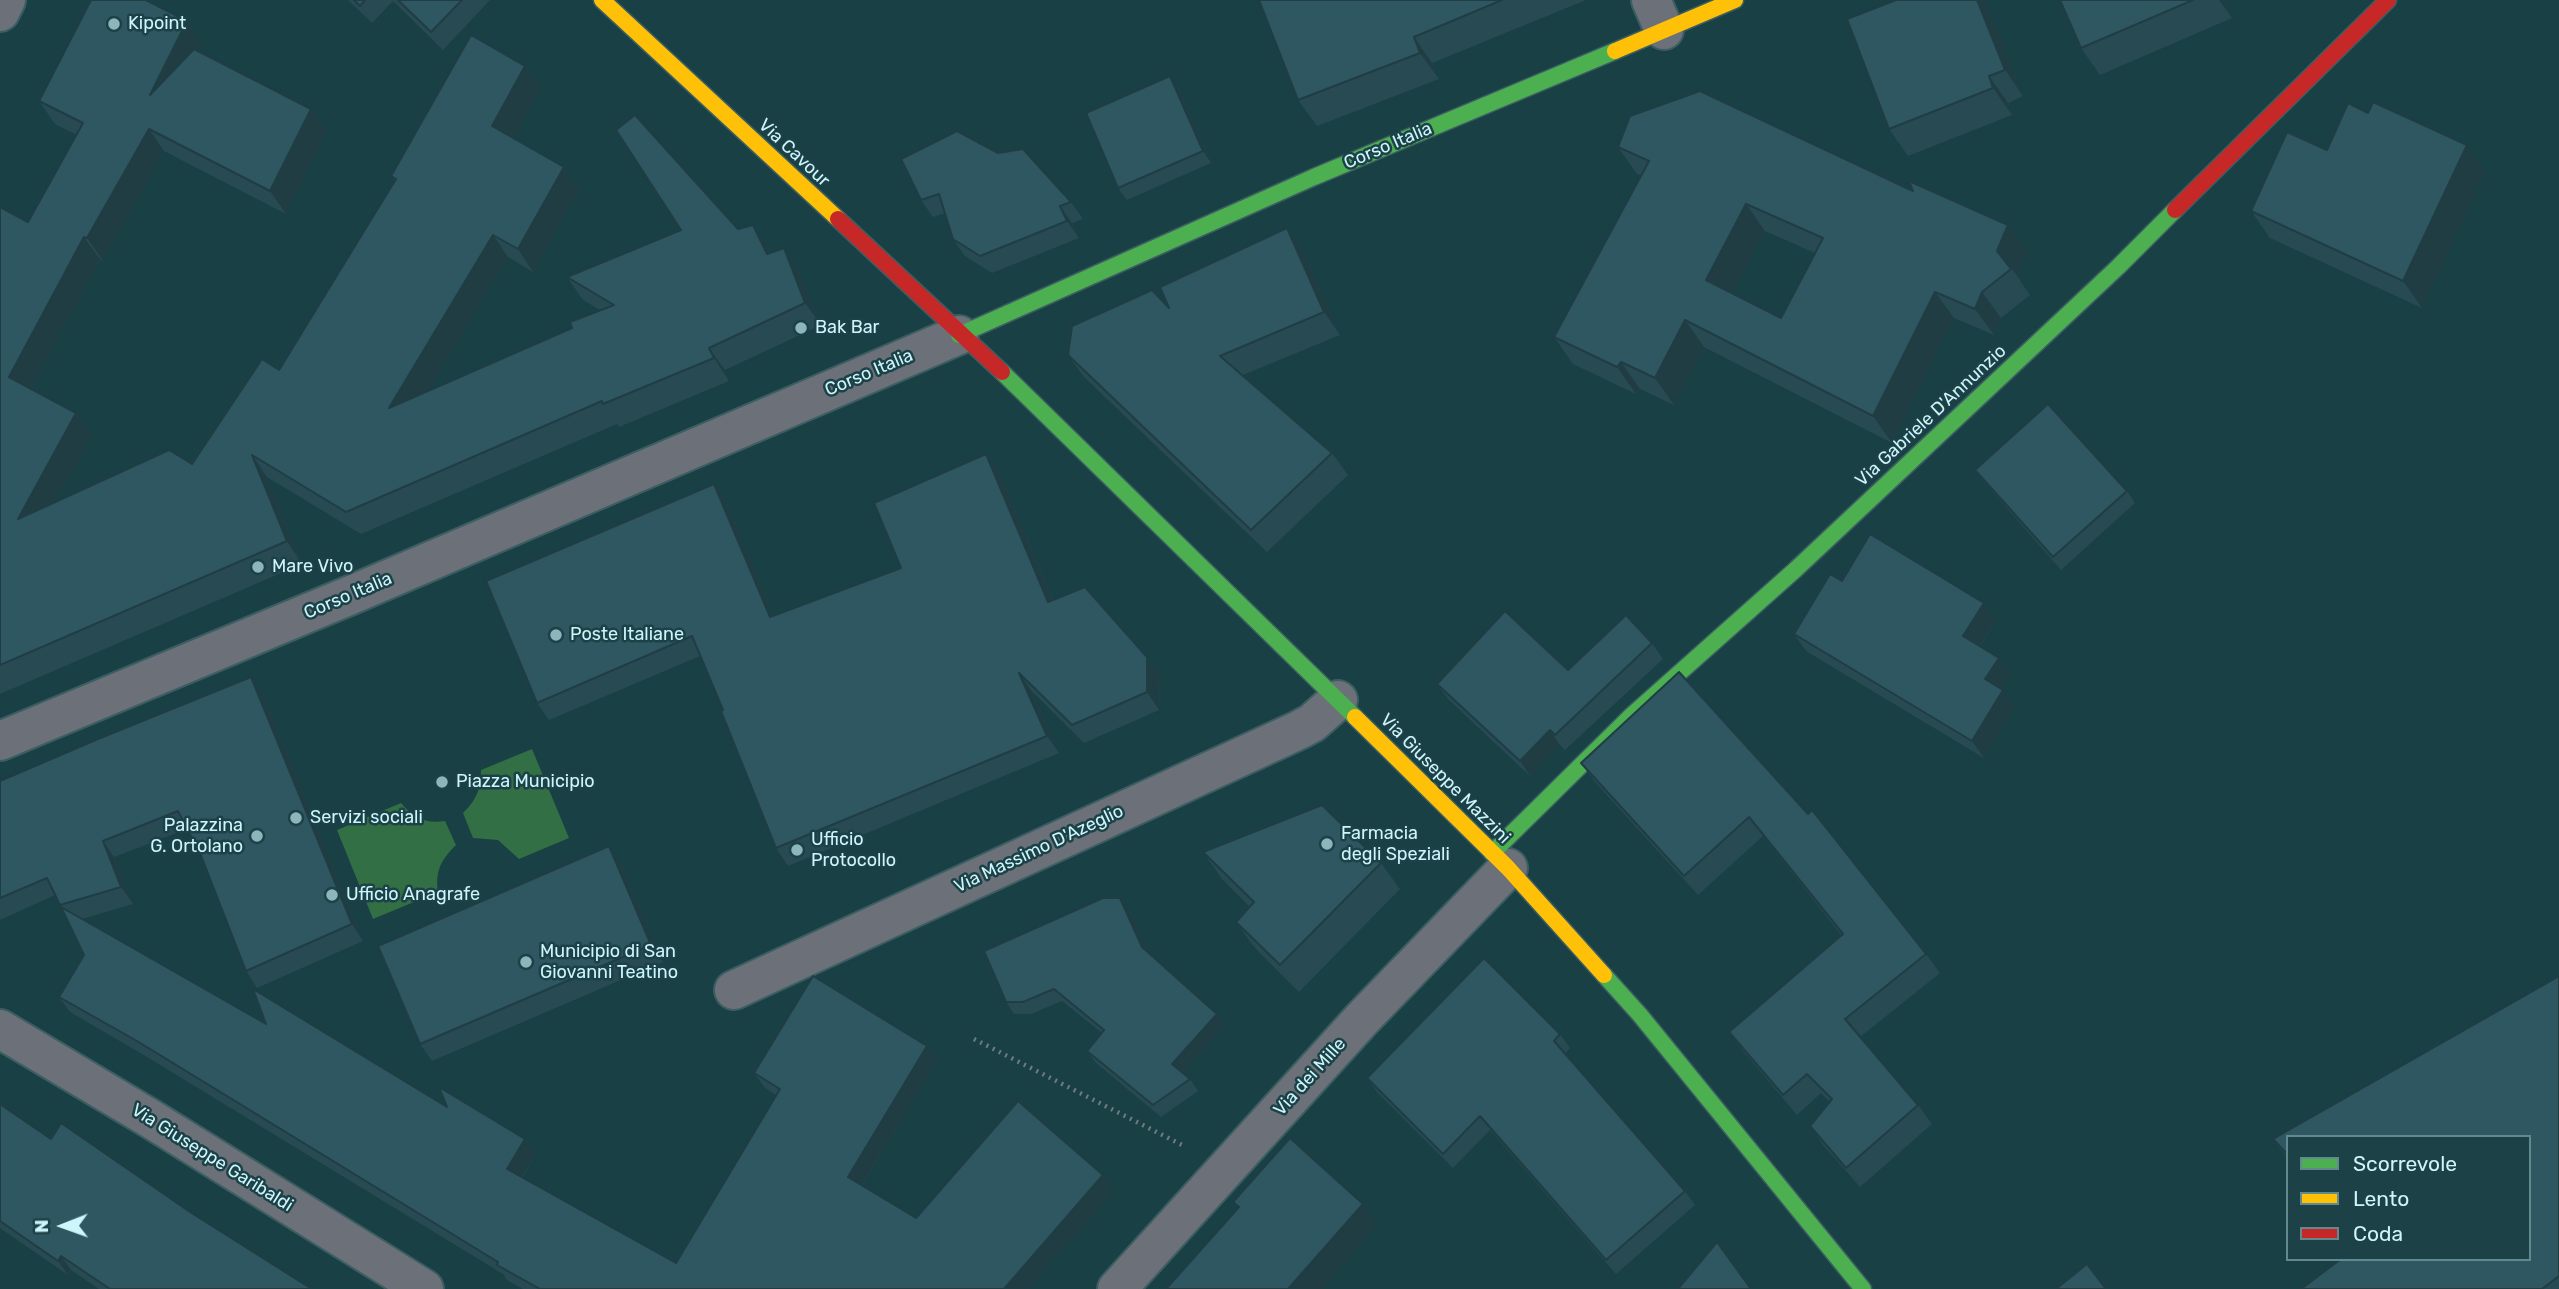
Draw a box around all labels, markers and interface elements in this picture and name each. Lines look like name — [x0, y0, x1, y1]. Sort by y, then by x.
place label: Kipoint — [128, 13, 186, 35]
marker: Kipoint — [106, 16, 122, 32]
street label: Via Cavour — [754, 114, 834, 192]
street label: Corso Italia — [1341, 118, 1435, 174]
place label: Bak Bar — [815, 317, 879, 339]
marker: Bak Bar — [793, 320, 809, 336]
street label: Via Gabriele D'Annunzio — [1851, 341, 2011, 491]
street label: Corso Italia — [822, 345, 916, 401]
place label: Mare Vivo — [272, 556, 353, 578]
marker: Mare Vivo — [250, 559, 266, 575]
street label: Corso Italia — [301, 568, 395, 624]
place label: Poste Italiane — [570, 624, 684, 646]
marker: Poste Italiane — [548, 627, 564, 643]
street label: Via Giuseppe Mazzini — [1375, 709, 1515, 849]
place label: Piazza Municipio — [456, 771, 595, 793]
marker: Piazza Municipio — [434, 774, 450, 790]
street label: Via Massimo D'Azeglio — [951, 800, 1127, 898]
place label: Servizi sociali — [310, 807, 423, 829]
marker: Servizi sociali — [288, 810, 304, 826]
place label: Palazzina G. Ortolano — [150, 815, 243, 858]
place label: Farmacia degli Speziali — [1341, 823, 1450, 866]
marker: Palazzina G. Ortolano — [249, 828, 265, 844]
place label: Ufficio Protocollo — [811, 829, 896, 872]
marker: Farmacia degli Speziali — [1319, 836, 1335, 852]
marker: Ufficio Protocollo — [789, 842, 805, 858]
place label: Ufficio Anagrafe — [346, 884, 480, 906]
marker: Ufficio Anagrafe — [324, 887, 340, 903]
place label: Municipio di San Giovanni Teatino — [540, 941, 678, 984]
marker: Municipio di San Giovanni Teatino — [518, 954, 534, 970]
street label: Via dei Mille — [1269, 1034, 1351, 1120]
street label: Via Giuseppe Garibaldi — [127, 1099, 297, 1217]
legend — [2286, 1135, 2531, 1261]
text: Scorrevole — [2353, 1151, 2457, 1176]
text: Lento — [2353, 1186, 2409, 1211]
north arrow — [28, 1191, 98, 1261]
text: N — [30, 1219, 53, 1233]
text: Coda — [2353, 1221, 2403, 1246]

